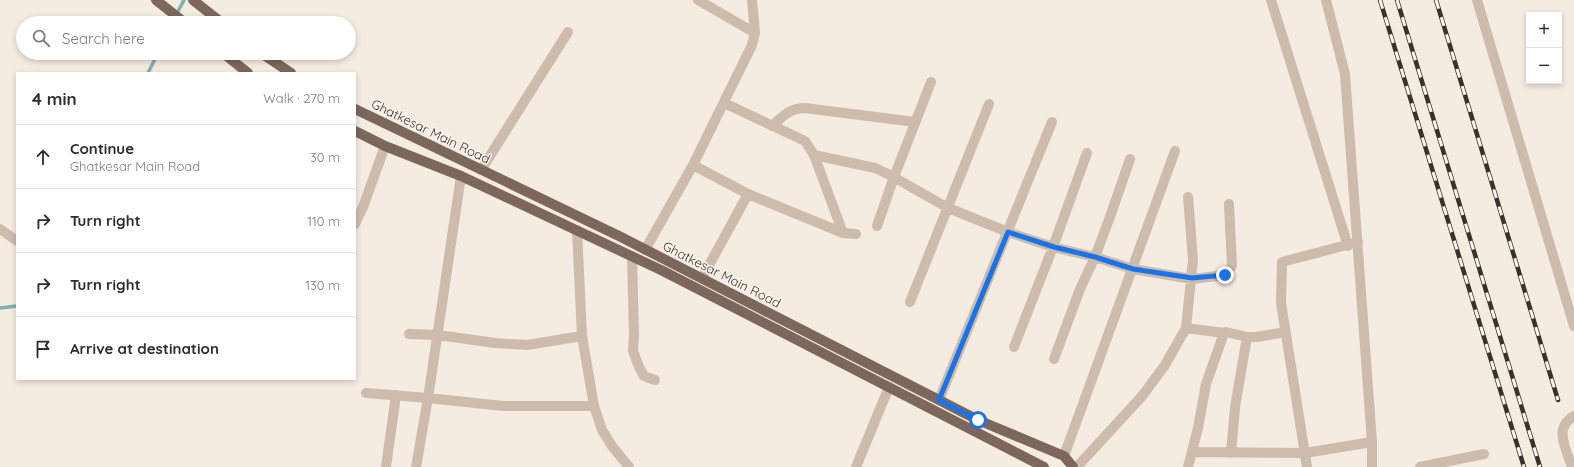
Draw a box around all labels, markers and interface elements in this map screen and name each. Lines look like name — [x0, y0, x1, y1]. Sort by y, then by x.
map controls — [1526, 12, 1562, 84]
button: + — [1526, 12, 1562, 48]
search box — [16, 16, 356, 60]
icon: search — [30, 27, 52, 49]
text: Search here — [62, 29, 145, 48]
button: − — [1526, 48, 1562, 84]
text: 4 min — [32, 88, 77, 109]
text: Walk · 270 m — [263, 90, 340, 106]
street label: Ghatkesar Main Road — [369, 95, 493, 167]
text: Continue — [70, 139, 134, 158]
icon: ahead — [32, 146, 54, 168]
text: 30 m — [310, 149, 340, 165]
text: Ghatkesar Main Road — [70, 158, 200, 174]
icon: right — [32, 210, 54, 232]
text: Turn right — [70, 211, 141, 230]
text: 110 m — [307, 213, 340, 229]
street label: Ghatkesar Main Road — [660, 237, 784, 311]
route end — [1216, 266, 1234, 284]
icon: right — [32, 274, 54, 296]
text: Turn right — [70, 275, 141, 294]
text: 130 m — [305, 277, 340, 293]
icon: arrive — [32, 338, 54, 360]
text: Arrive at destination — [70, 339, 219, 358]
route start — [969, 411, 987, 429]

